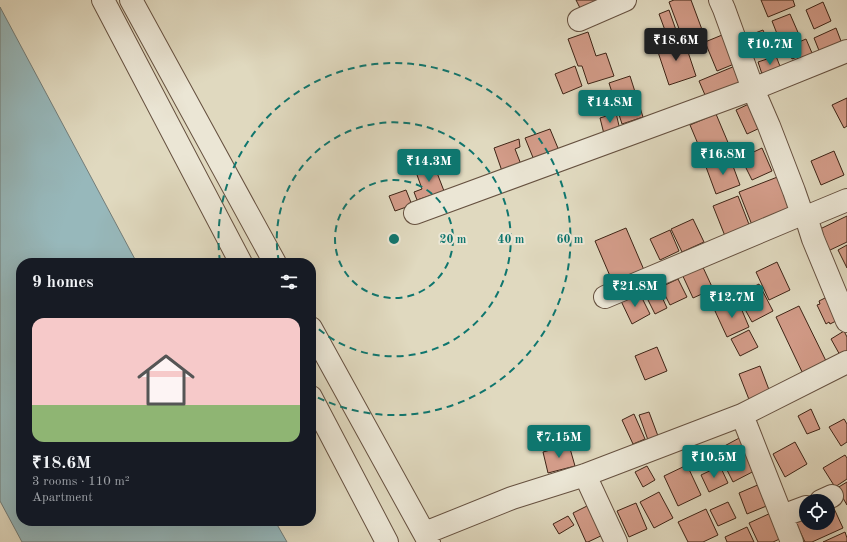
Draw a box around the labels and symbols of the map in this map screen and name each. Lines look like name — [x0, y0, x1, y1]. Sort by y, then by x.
pin: ₹18.6M — [643, 28, 709, 62]
pin: ₹10.7M — [737, 32, 803, 66]
pin: ₹14.8M — [577, 90, 643, 124]
pin: ₹16.8M — [690, 142, 756, 176]
pin: ₹14.3M — [396, 149, 462, 183]
centre of rings — [387, 232, 401, 246]
text: 20 m — [440, 234, 467, 246]
text: 40 m — [498, 234, 525, 246]
text: 60 m — [557, 234, 584, 246]
pin: ₹21.8M — [602, 274, 668, 308]
pin: ₹12.7M — [699, 285, 765, 319]
pin: ₹7.15M — [526, 425, 592, 459]
pin: ₹10.5M — [681, 445, 747, 479]

